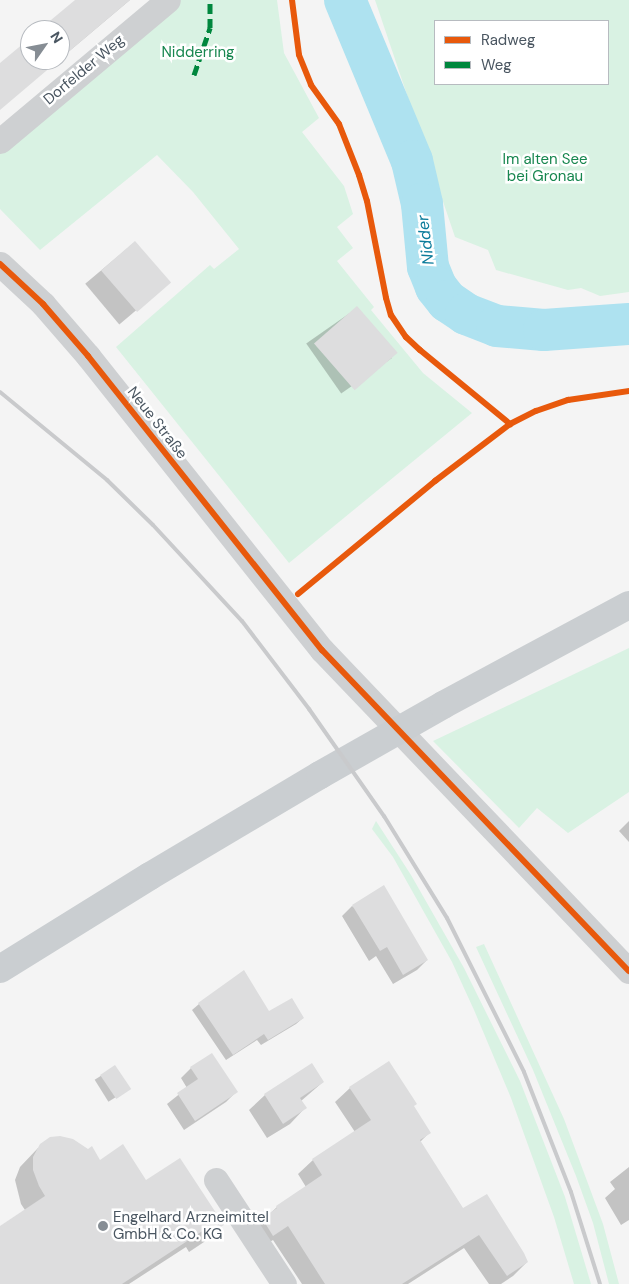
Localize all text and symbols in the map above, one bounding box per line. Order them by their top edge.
north arrow [20,20,70,70]
legend [434,20,609,85]
text: N [46,28,67,47]
text: Radweg [481,30,535,50]
street label: Dorfelder Weg [40,31,128,109]
park label: Nidderring [162,44,234,62]
text: Weg [481,55,512,75]
park label: Im alten See bei Gronau [503,150,587,185]
water label: Nidder [413,214,439,266]
street label: Neue Straße [123,383,191,463]
place label: Engelhard Arzneimittel GmbH & Co. KG [113,1208,269,1243]
marker: Engelhard Arzneimittel GmbH & Co. KG [97,1220,109,1232]

